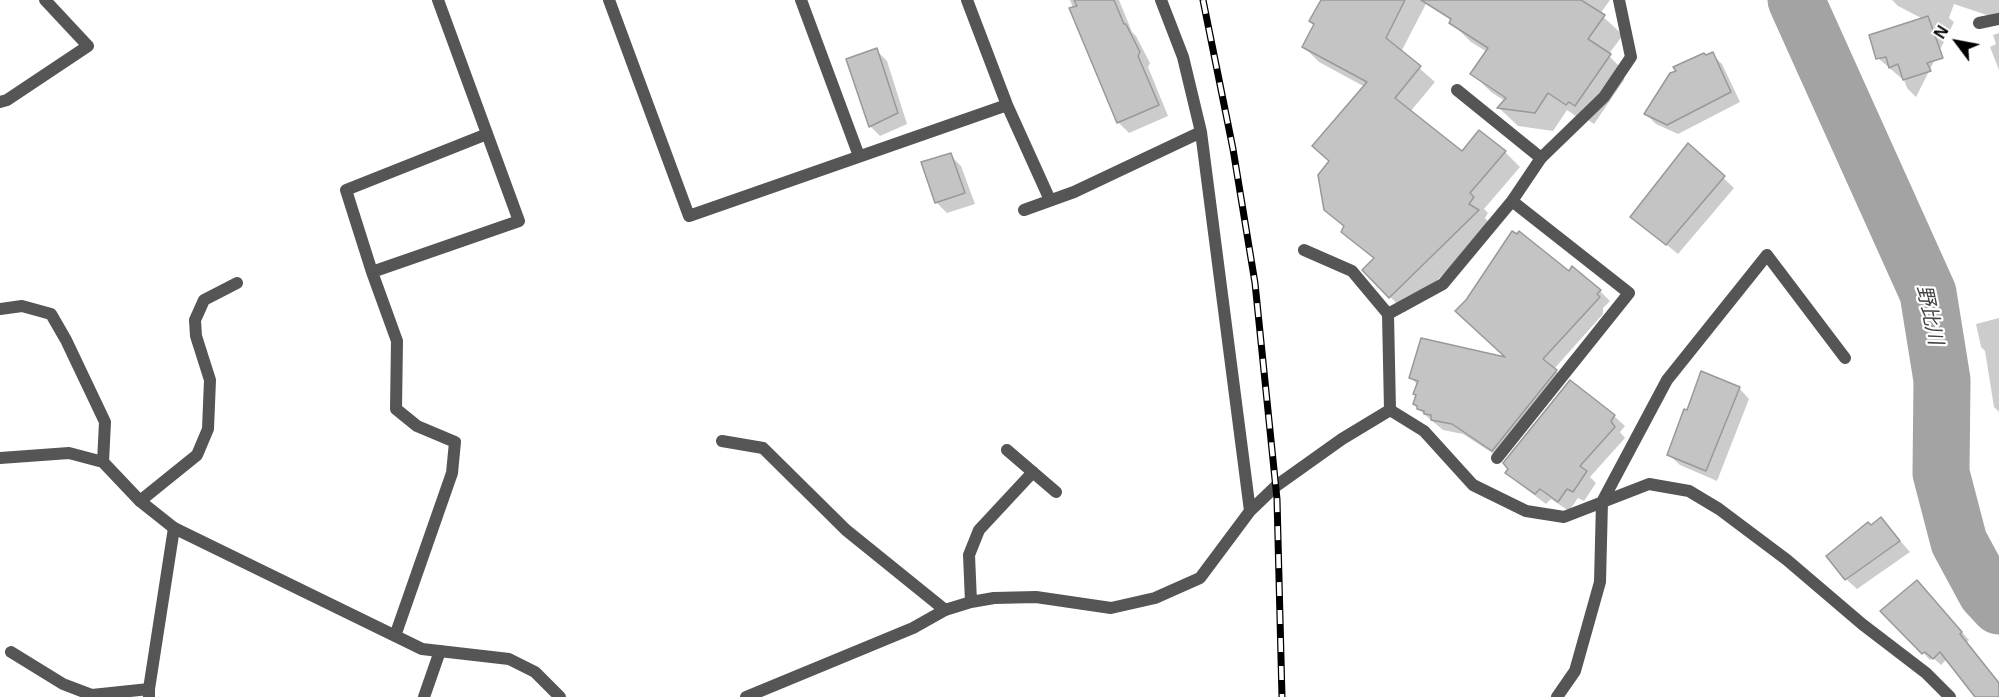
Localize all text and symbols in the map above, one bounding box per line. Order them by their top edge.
north arrow [1927,12,1987,72]
text: N [1931,23,1952,42]
water label: 野比川 [1911,283,1947,347]

